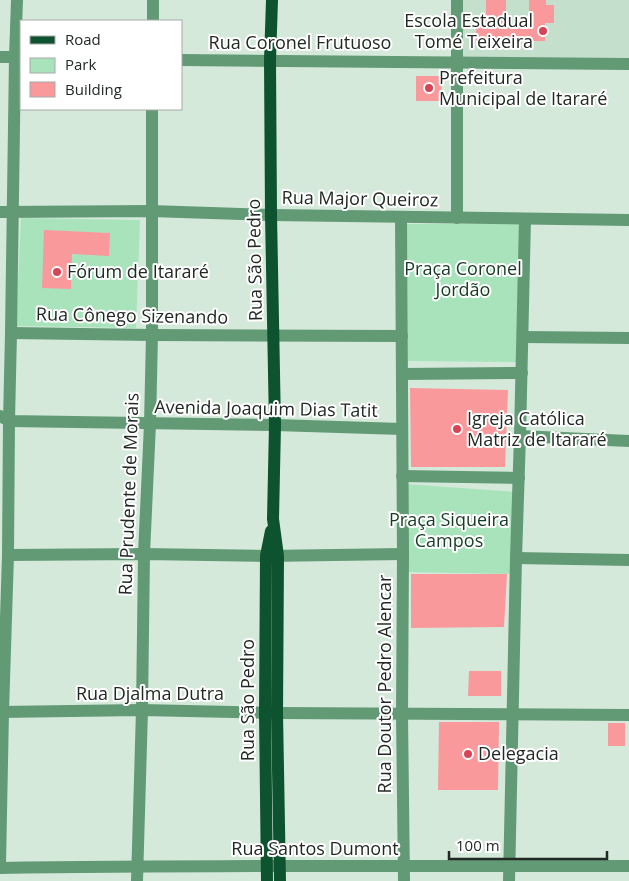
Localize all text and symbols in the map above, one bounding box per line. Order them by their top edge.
place label: Escola Estadual Tomé Teixeira [404,8,533,53]
legend [20,20,182,110]
marker: Escola Estadual Tomé Teixeira [537,25,549,37]
text: Road [65,29,101,49]
street label: Rua Coronel Frutuoso [209,30,391,54]
text: Park [65,54,96,74]
place label: Prefeitura Municipal de Itararé [439,65,607,110]
text: Building [65,79,122,99]
marker: Prefeitura Municipal de Itararé [423,82,435,94]
street label: Rua Major Queiroz [281,185,439,211]
street label: Rua São Pedro [241,199,267,321]
park label: Praça Coronel Jordão [404,256,522,301]
place label: Fórum de Itararé [67,259,209,283]
marker: Fórum de Itararé [51,266,63,278]
street label: Rua Cônego Sizenando [36,301,228,329]
street label: Rua Prudente de Morais [112,392,144,596]
street label: Avenida Joaquim Dias Tatit [154,394,378,422]
place label: Igreja Católica Matriz de Itararé [467,406,607,451]
marker: Igreja Católica Matriz de Itararé [451,423,463,435]
park label: Praça Siqueira Campos [389,507,509,552]
street label: Rua Doutor Pedro Alencar [372,574,396,793]
street label: Rua São Pedro [235,639,259,761]
street label: Rua Djalma Dutra [76,681,224,705]
place label: Delegacia [478,741,559,765]
marker: Delegacia [462,748,474,760]
scale bar [449,828,606,860]
text: 100 m [456,835,500,855]
street label: Rua Santos Dumont [231,836,399,860]

